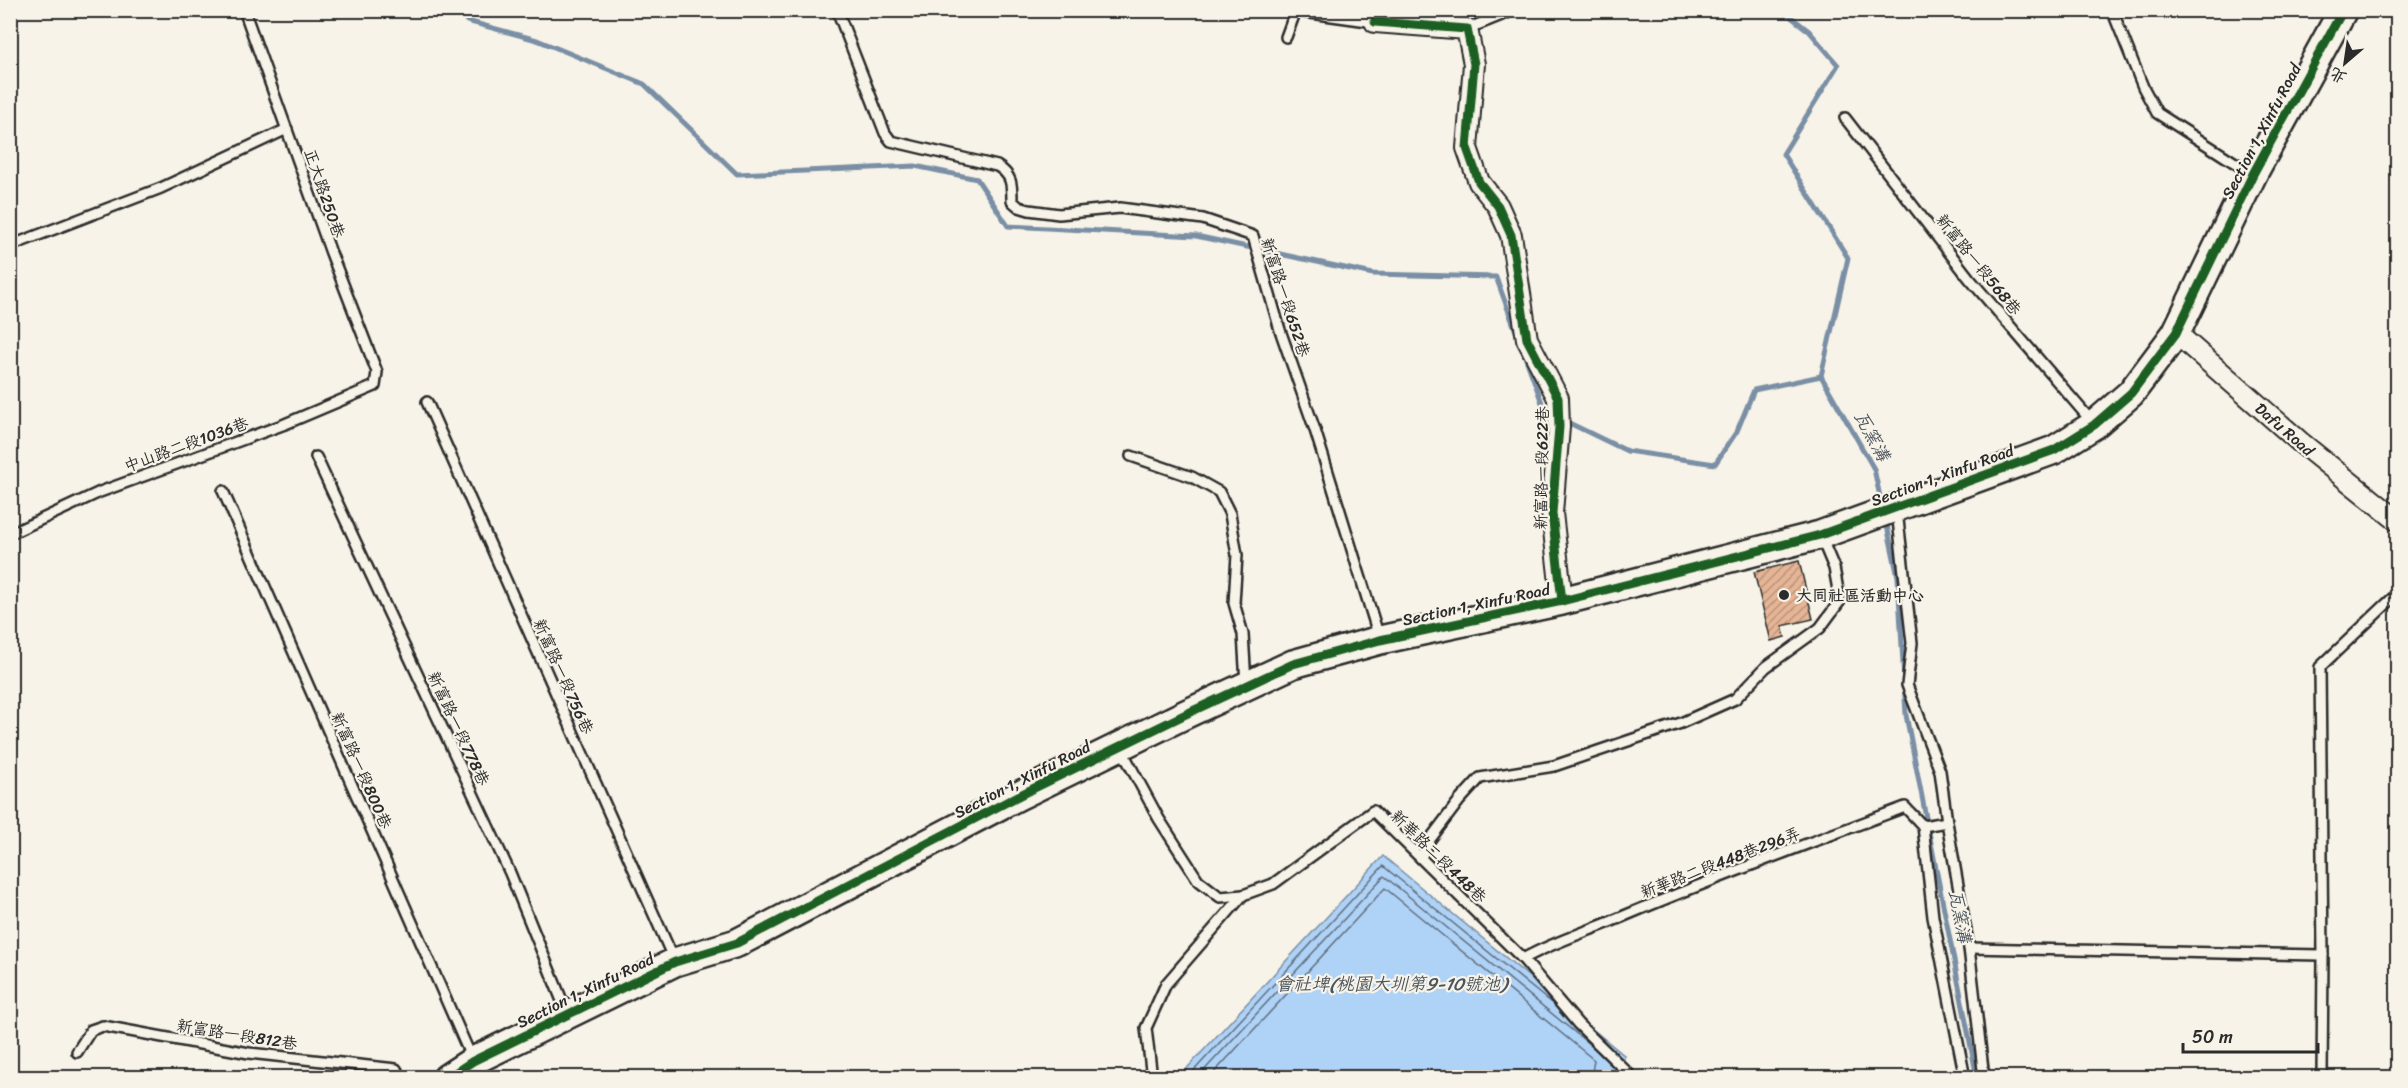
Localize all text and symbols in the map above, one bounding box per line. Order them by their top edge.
north arrow [2315,33,2375,93]
street label: Section 1, Xinfu Road [2213,57,2310,204]
text: 北 [2324,59,2352,92]
street label: 正大路250巷 [296,144,353,242]
street label: 新富路一段568巷 [1928,207,2029,322]
street label: 新富路一段652巷 [1253,234,1318,361]
street label: Dafu Road [2248,395,2322,465]
water label: 瓦窯溝 [1845,405,1900,469]
street label: 新富路一段622巷 [1526,406,1557,530]
street label: 中山路二段1036巷 [120,408,253,480]
street label: Section 1, Xinfu Road [1867,436,2019,515]
street label: Section 1, Xinfu Road [1400,574,1554,634]
place label: 大同社區活動中心 [1796,581,1924,610]
marker: 大同社區活動中心 [1777,588,1791,602]
street label: 新富路一段756巷 [525,614,602,739]
street label: 新富路一段778巷 [419,666,498,790]
street label: 新富路一段800巷 [323,707,400,834]
street label: Section 1, Xinfu Road [949,732,1097,826]
street label: 新華路二段448巷 [1383,802,1494,910]
street label: 新華路二段448巷296弄 [1636,819,1805,906]
water label: 瓦窯溝 [1939,886,1981,948]
street label: Section 1, Xinfu Road [511,944,660,1036]
water label: 會社埤(桃園大圳第9-10號池) [1275,968,1510,1000]
street label: 新富路一段812巷 [175,1011,299,1058]
scale bar [2183,1016,2318,1054]
text: 50 m [2192,1021,2233,1053]

